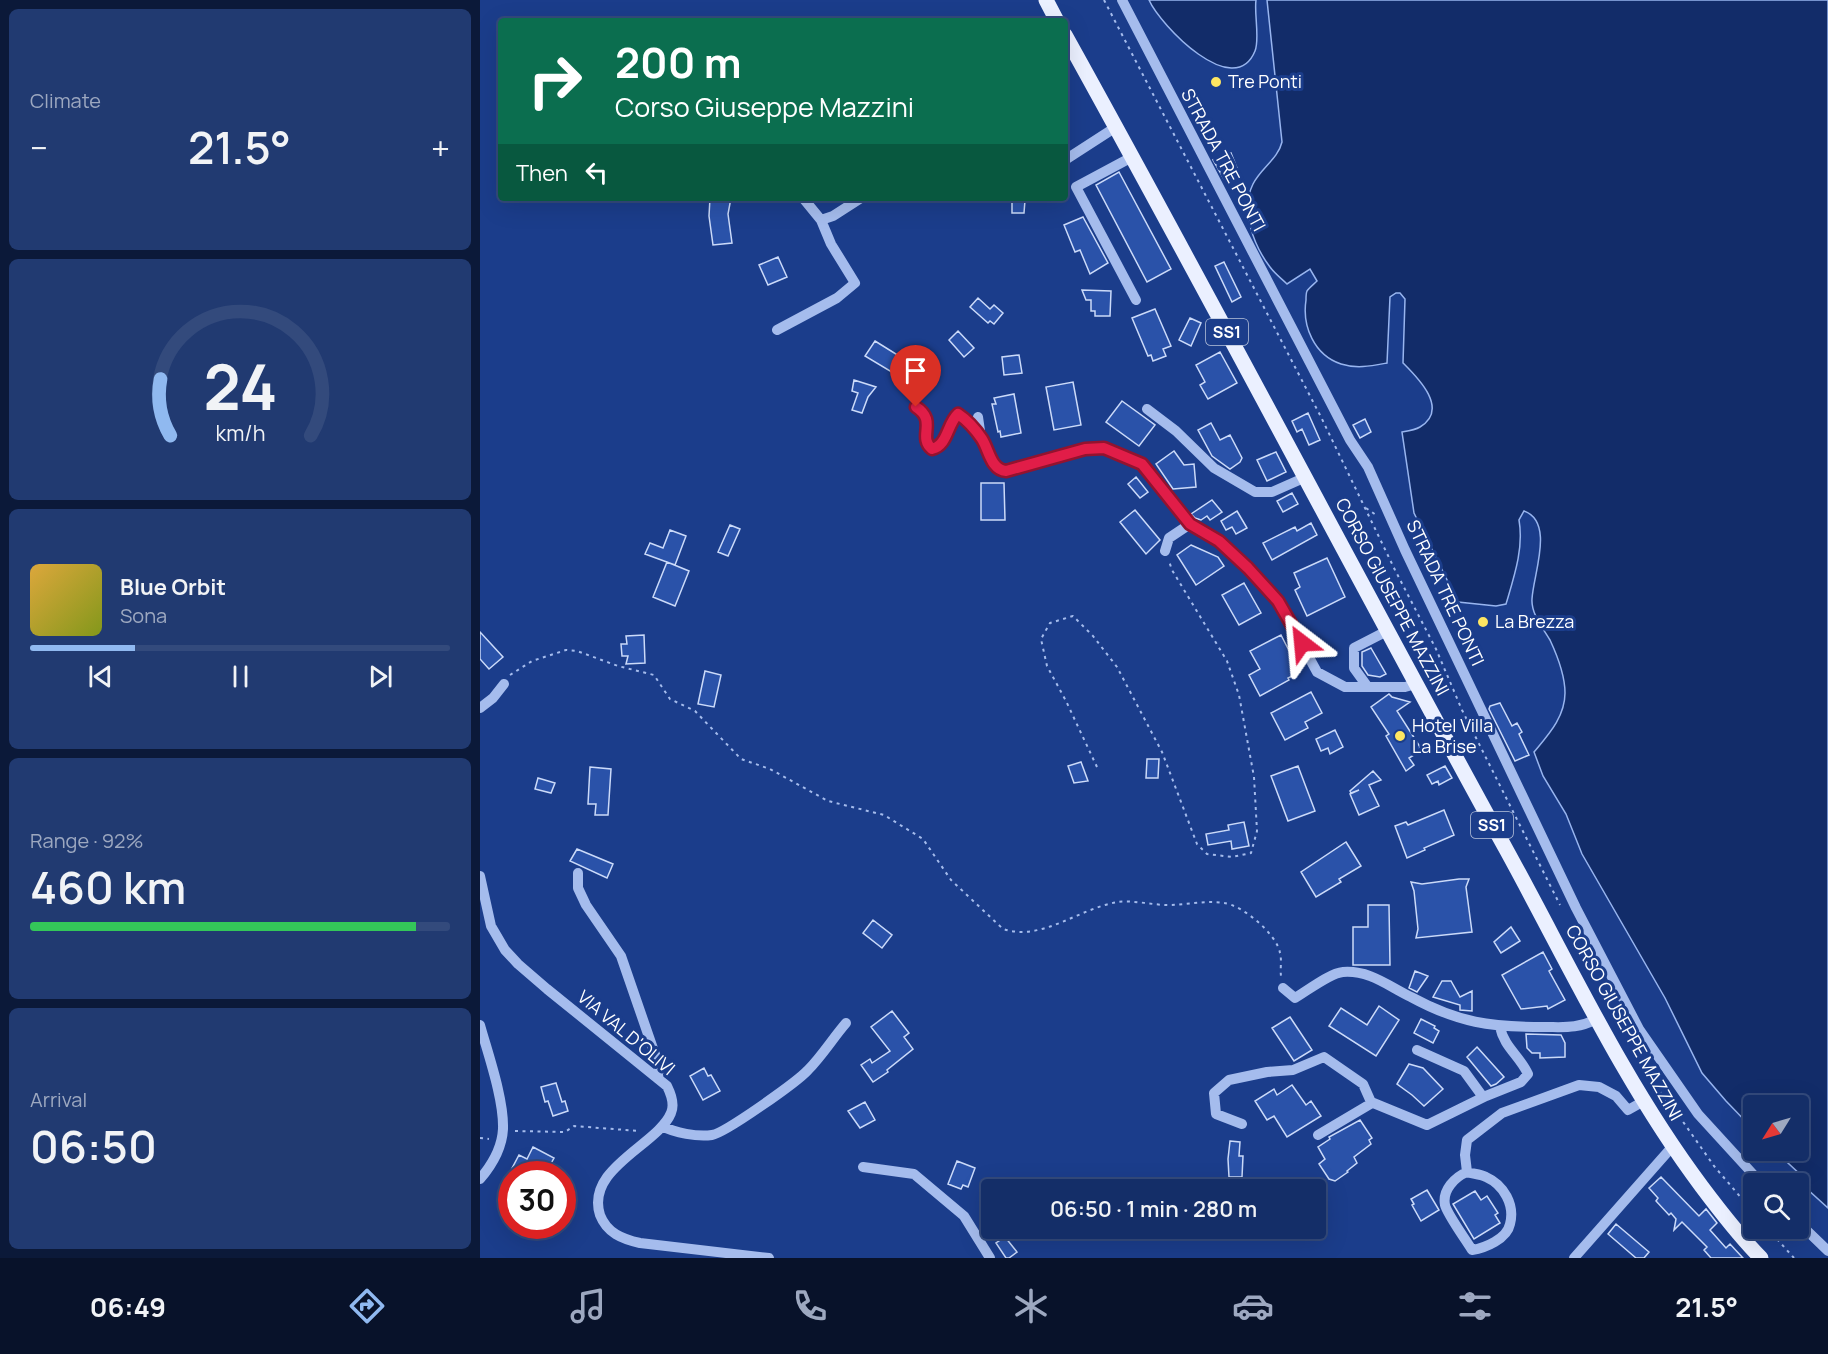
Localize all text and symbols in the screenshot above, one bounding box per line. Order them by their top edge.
text: 200 m [615,33,741,91]
icon: right [516,42,594,120]
place label: Tre Ponti [1228,69,1302,93]
marker: Tre Ponti [1209,75,1223,89]
street label: STRADA TRE PONTI [1176,84,1272,235]
text: Climate [30,87,101,114]
text: Corso Giuseppe Mazzini [615,88,914,125]
text: 21.5° [188,116,291,178]
text: − [30,125,48,170]
text: + [431,125,450,170]
icon: left [580,156,613,189]
text: Then [516,158,568,188]
road number: SS1 [1206,319,1248,345]
text: 24 [203,343,277,429]
pin [890,345,941,407]
icon: arrive [899,354,932,387]
text: km/h [215,419,265,448]
street label: CORSO GIUSEPPE MAZZINI [1331,494,1455,699]
street label: STRADA TRE PONTI [1402,516,1490,669]
text: Blue Orbit [120,572,226,602]
text: Sona [120,602,167,629]
place label: La Brezza [1495,609,1574,633]
position arrow [1270,611,1334,675]
marker: La Brezza [1476,615,1490,629]
icon: previous [84,660,117,693]
icon: pause [224,660,257,693]
icon: next [364,660,397,693]
place label: Hotel Villa La Brise [1412,713,1493,758]
marker: Hotel Villa La Brise [1393,729,1407,743]
road number: SS1 [1471,812,1513,838]
text: Range · 92% [30,827,144,854]
text: 460 km [30,856,186,918]
street label: CORSO GIUSEPPE MAZZINI [1561,920,1689,1125]
street label: VIA VAL D'OLIVI [573,984,680,1080]
text: Arrival [30,1086,87,1113]
north arrow [1743,1095,1809,1161]
map controls [1743,1095,1809,1239]
text: 06:50 [30,1115,157,1177]
speed limit sign: 30 [498,1161,576,1239]
button: search [1743,1173,1809,1239]
text: 06:50 · 1 min · 280 m [1050,1194,1257,1224]
icon: directions [346,1285,388,1327]
icon: music [567,1285,609,1327]
icon: phone [789,1285,831,1327]
icon: climate [1010,1285,1052,1327]
icon: car [1232,1285,1274,1327]
icon: filters [1454,1285,1496,1327]
text: 06:49 [90,1288,166,1325]
text: 21.5° [1675,1288,1738,1325]

